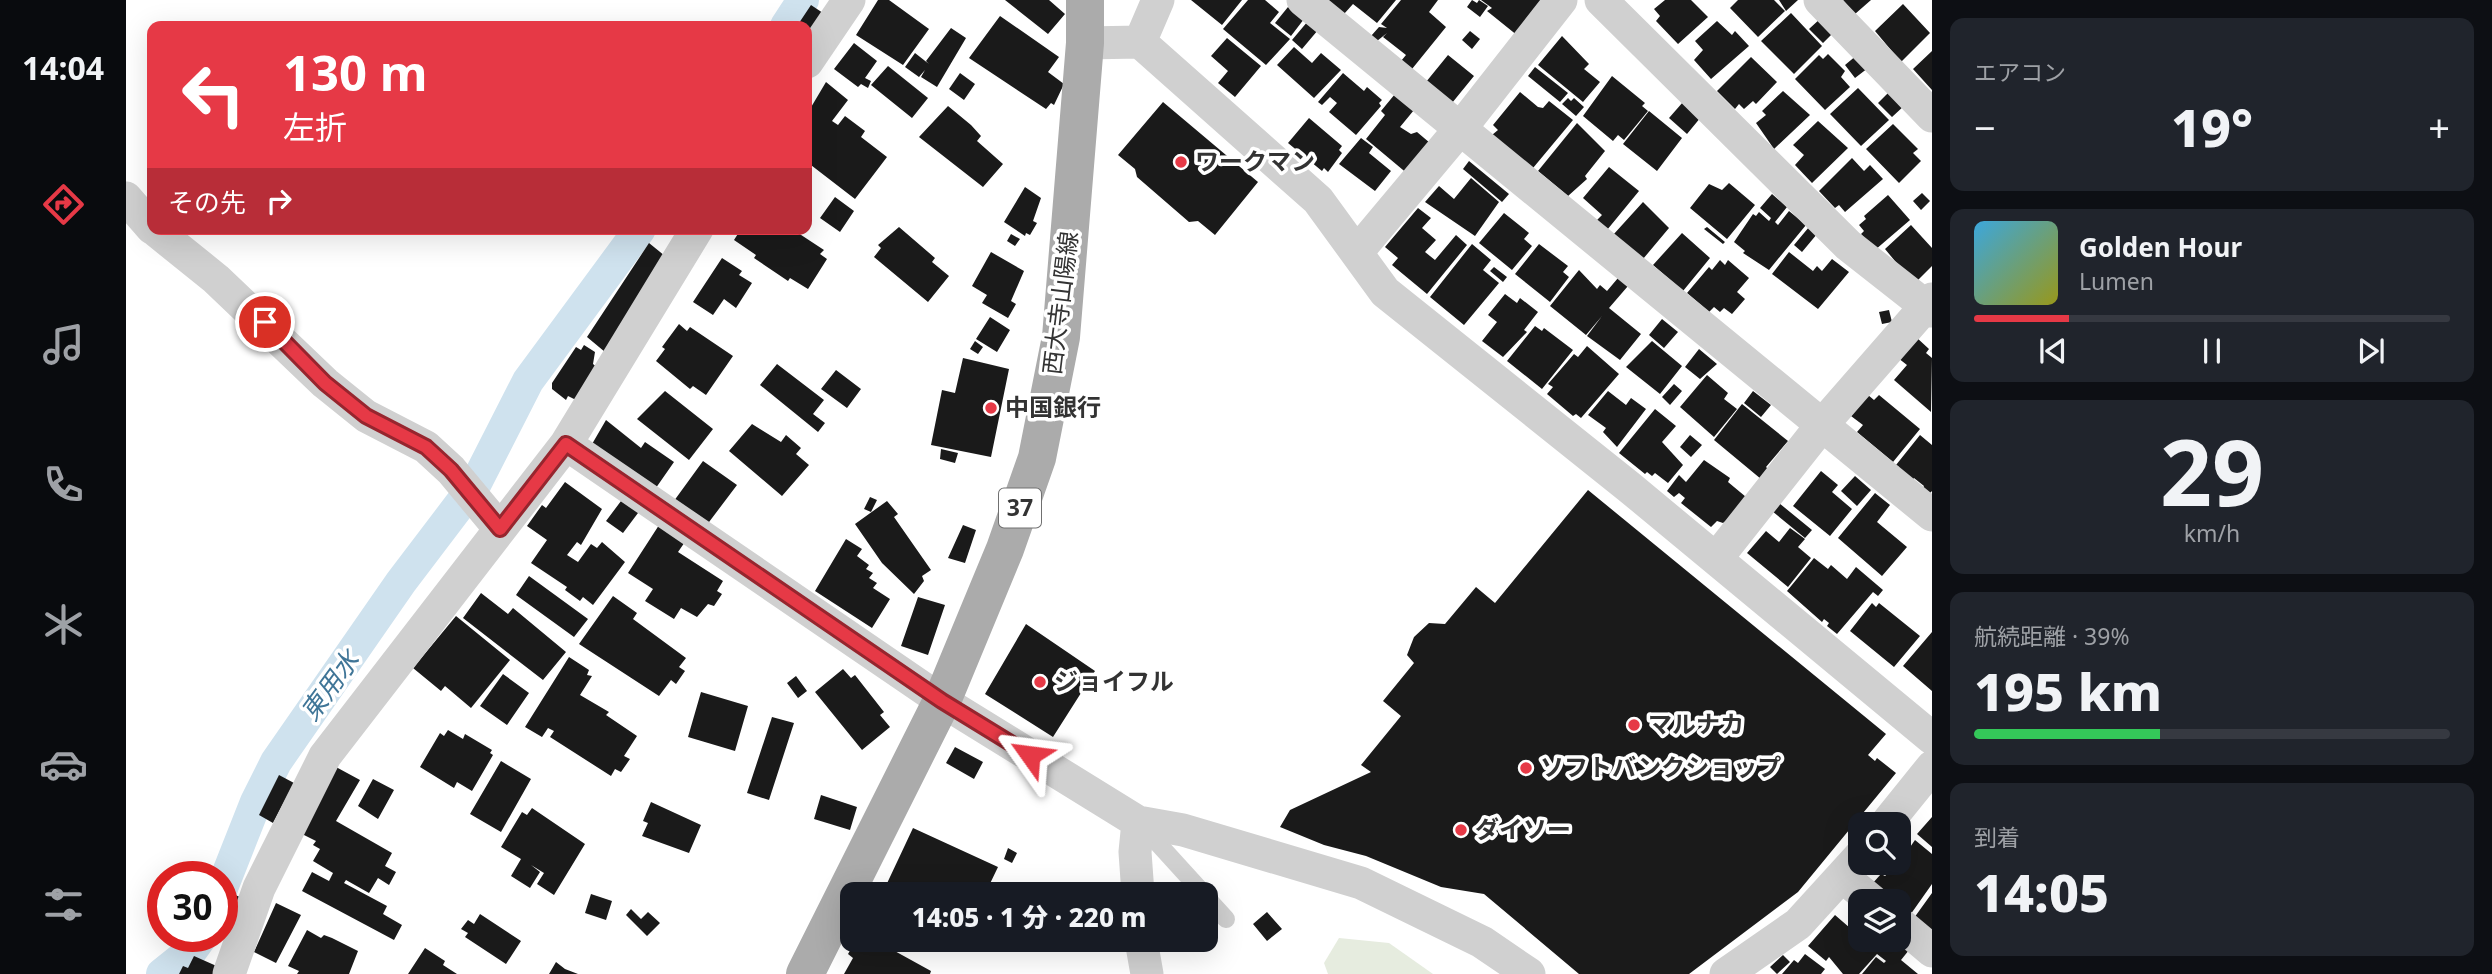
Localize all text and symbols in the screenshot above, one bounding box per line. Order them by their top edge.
text: 130 m [283,39,428,105]
text: 14:04 [22,46,104,89]
icon: left [168,49,259,140]
text: エアコン [1974,56,2066,88]
text: 19° [2171,91,2253,162]
text: − [1974,101,1996,153]
text: + [2428,101,2450,153]
text: 左折 [283,105,347,148]
place label: ワークマン [1195,144,1315,177]
marker: ワークマン [1173,154,1189,170]
icon: directions [39,180,88,229]
icon: right [260,182,298,220]
text: その先 [168,184,246,220]
street label: 西大寺山陽線 [1034,229,1085,376]
text: Golden Hour [2079,229,2242,265]
text: Lumen [2079,265,2154,297]
pin [235,292,295,352]
icon: arrive [246,303,284,341]
icon: music [39,320,88,369]
icon: previous [2034,332,2072,370]
icon: pause [2193,332,2231,370]
icon: next [2352,332,2390,370]
place label: 中国銀行 [1005,390,1101,423]
marker: 中国銀行 [983,400,999,416]
text: 29 [2160,409,2264,533]
icon: phone [39,460,88,509]
road number: 37 [999,488,1041,528]
text: km/h [2184,517,2240,549]
icon: climate [39,600,88,649]
text: 航続距離 · 39% [1974,620,2130,652]
water label: 東用水 [292,641,368,728]
text: 195 km [1974,655,2162,726]
place label: ジョイフル [1054,664,1174,697]
marker: ジョイフル [1032,674,1048,690]
place label: マルナカ [1648,707,1744,740]
marker: マルナカ [1626,717,1642,733]
position arrow [993,718,1067,792]
icon: car [39,740,88,789]
place label: ソフトバンクショップ [1540,750,1781,783]
marker: ソフトバンクショップ [1518,760,1534,776]
place label: ダイソー [1475,812,1571,845]
map controls [1848,812,1911,952]
button: search [1848,812,1911,875]
text: 到着 [1974,821,2020,853]
marker: ダイソー [1453,822,1469,838]
text: 14:05 [1974,856,2109,927]
speed limit sign: 30 [147,861,238,952]
icon: filters [39,880,88,929]
button: layers [1848,889,1911,952]
text: 14:05 · 1 分 · 220 m [912,899,1146,935]

